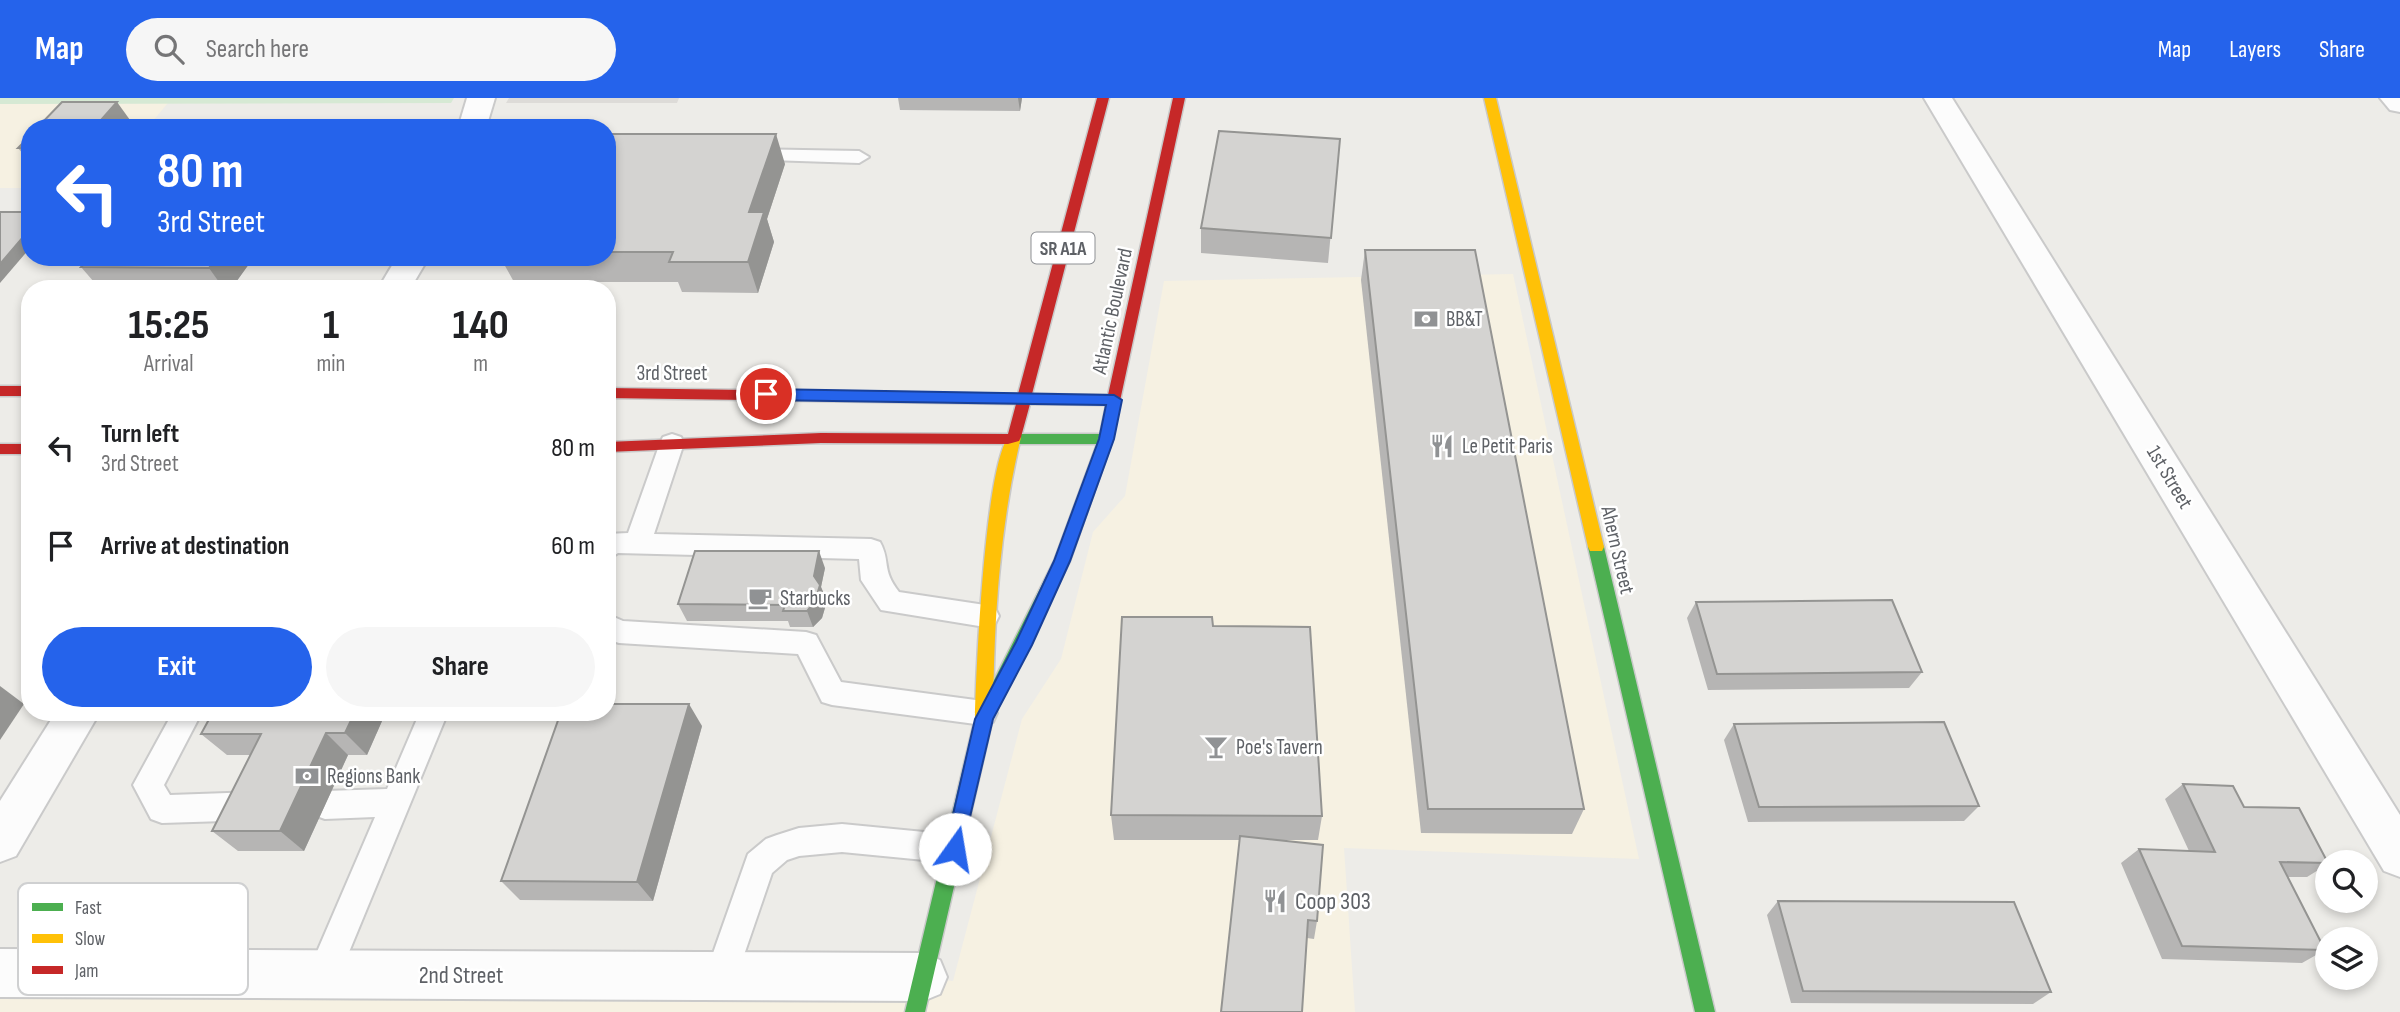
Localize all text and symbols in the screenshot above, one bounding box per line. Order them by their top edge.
search box [126,18,616,81]
text: Map [35,29,84,69]
icon: search [150,30,188,68]
text: Search here [206,34,309,65]
text: Map [2158,35,2191,64]
text: Layers [2229,35,2281,64]
text: Share [2319,35,2365,64]
text: 80 m [157,143,244,202]
icon: left [42,147,133,238]
text: 3rd Street [157,203,265,242]
road number: SR A1A [1032,232,1094,264]
street label: Atlantic Boulevard [1087,246,1138,377]
text: 15:25 [128,300,209,351]
text: 1 [323,300,339,351]
text: 140 [453,300,509,351]
bank icon: BB&T [1412,305,1440,333]
place label: BB&T [1446,307,1483,332]
text: Arrival [144,350,193,378]
text: min [316,350,345,378]
text: m [473,350,488,378]
street label: 3rd Street [637,361,707,386]
pin [736,364,796,424]
icon: arrive [747,375,785,413]
text: Turn left [101,419,179,450]
icon: left [42,429,80,467]
restaurant icon: Le Petit Paris [1428,432,1456,460]
text: 80 m [551,433,595,464]
place label: Le Petit Paris [1462,434,1553,459]
street label: 1st Street [2141,441,2198,513]
text: 3rd Street [101,450,179,478]
street label: Ahern Street [1595,503,1640,596]
icon: arrive [42,527,80,565]
text: Arrive at destination [101,531,289,562]
text: 60 m [551,531,595,562]
cafe icon: Starbucks [746,584,774,612]
place label: Starbucks [780,586,851,611]
button: Exit [42,627,312,707]
button: Share [326,627,595,707]
bar icon: Poe's Tavern [1202,733,1230,761]
place label: Poe's Tavern [1236,735,1323,760]
bank icon: Regions Bank [293,762,321,790]
place label: Regions Bank [327,764,420,789]
position arrow [918,812,992,886]
map controls [2315,850,2378,990]
button: search [2315,850,2378,913]
legend [18,883,248,995]
restaurant icon: Coop 303 [1261,887,1289,915]
place label: Coop 303 [1295,887,1371,916]
text: Fast [75,897,102,920]
button: layers [2315,927,2378,990]
text: Slow [75,928,105,951]
text: Jam [74,960,98,983]
street label: 2nd Street [419,961,503,990]

